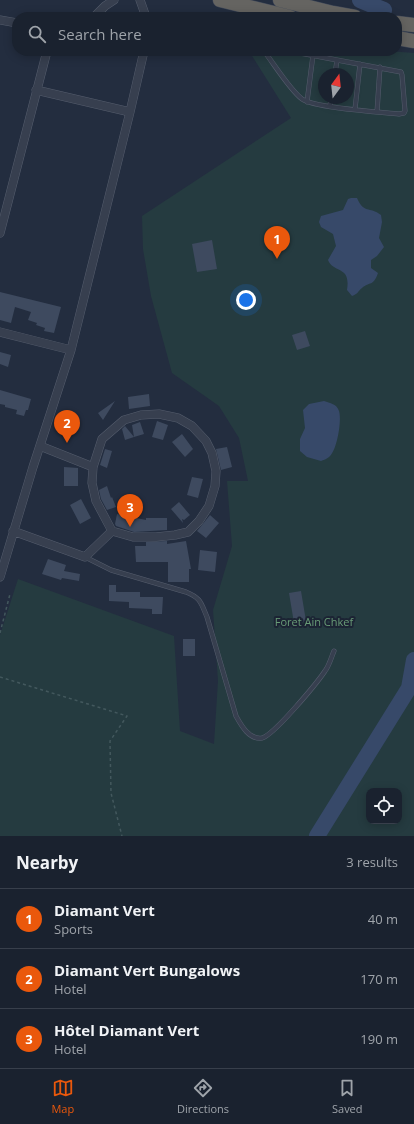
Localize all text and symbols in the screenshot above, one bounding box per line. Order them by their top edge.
search box [12,12,402,56]
icon: search [26,23,48,45]
text: Search here [58,24,142,44]
north arrow [318,68,354,104]
pin: 1 [264,226,290,259]
your location [236,290,256,310]
pin: 2 [54,410,80,443]
pin: 3 [117,494,143,527]
park label: Foret Ain Chkef [275,614,355,629]
map controls [366,788,402,824]
button: locate [366,788,402,824]
text: Nearby [16,851,78,874]
text: 3 results [346,853,398,871]
text: Diamant Vert [54,900,155,920]
text: 1 [25,910,33,928]
text: 40 m [368,910,398,928]
text: Sports [54,920,93,938]
text: Diamant Vert Bungalows [54,960,240,980]
text: 2 [25,970,33,988]
text: 170 m [360,970,398,988]
text: Hotel [54,980,87,998]
text: Hôtel Diamant Vert [54,1020,199,1040]
text: 3 [25,1030,33,1048]
text: 190 m [360,1030,398,1048]
text: Hotel [54,1040,87,1058]
tab: Map [51,1077,74,1116]
tab: Directions [177,1077,229,1116]
tab: Saved [332,1077,363,1116]

